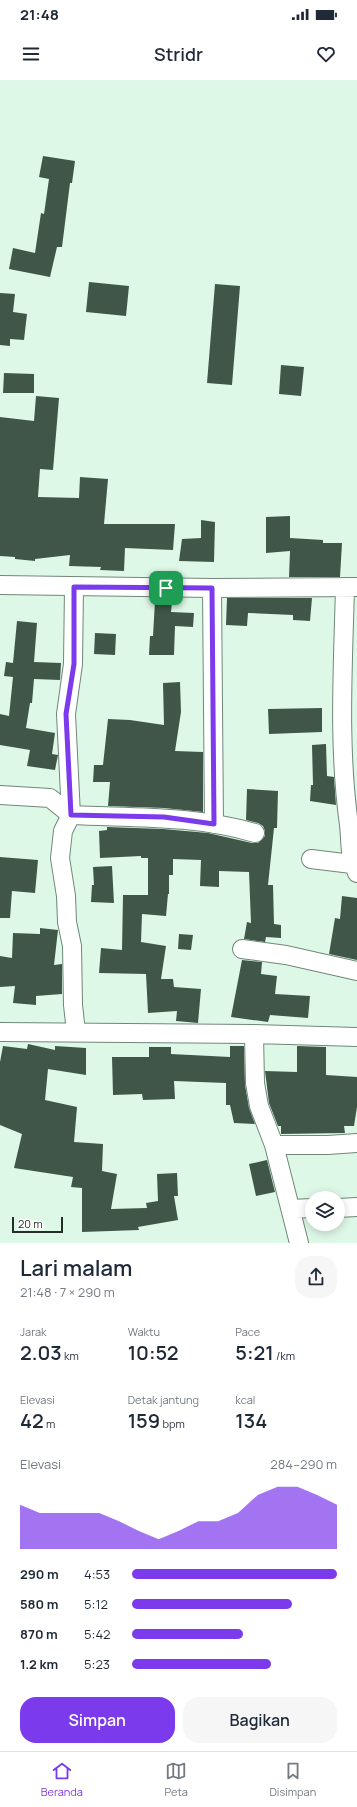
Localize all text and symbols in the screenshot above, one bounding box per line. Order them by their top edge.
text: 21:48 [20,4,59,25]
text: Stridr [154,42,203,66]
icon: menu [20,43,42,65]
icon: heart [315,43,337,65]
pin [149,571,183,605]
icon: arrive [155,577,177,599]
map controls [305,1191,345,1231]
button: layers [305,1191,345,1231]
scale bar [12,1215,63,1234]
text: 20 m [18,1216,43,1231]
text: Lari malam [20,1253,133,1283]
button: share [295,1256,337,1298]
text: 21:48 · 7 × 290 m [20,1283,115,1301]
text: Jarak [20,1324,47,1339]
text: Waktu [128,1324,160,1339]
text: Pace [235,1324,260,1339]
text: 2.03 [20,1339,62,1366]
text: 10:52 [128,1339,178,1366]
text: 5:21 [235,1339,274,1366]
text: km [62,1348,79,1363]
text: /km [274,1348,295,1363]
text: Elevasi [20,1392,55,1407]
text: Detak jantung [128,1392,199,1407]
text: kcal [235,1392,255,1407]
text: 42 [20,1407,44,1434]
text: 159 [128,1407,160,1434]
text: 134 [235,1407,267,1434]
text: m [44,1416,55,1431]
text: bpm [160,1416,185,1431]
text: Elevasi [20,1455,61,1473]
text: 284–290 m [270,1455,337,1473]
text: 290 m [20,1565,59,1583]
text: 4:53 [84,1565,110,1583]
text: 580 m [20,1595,58,1613]
text: 5:12 [84,1595,108,1613]
text: 870 m [20,1625,58,1643]
text: 5:42 [84,1625,110,1643]
text: 1.2 km [20,1655,58,1673]
text: 5:23 [84,1655,110,1673]
button: Simpan [20,1697,175,1743]
button: Bagikan [183,1697,337,1743]
tab: Beranda [41,1760,83,1799]
tab: Peta [164,1760,188,1799]
tab: Disimpan [269,1760,316,1799]

